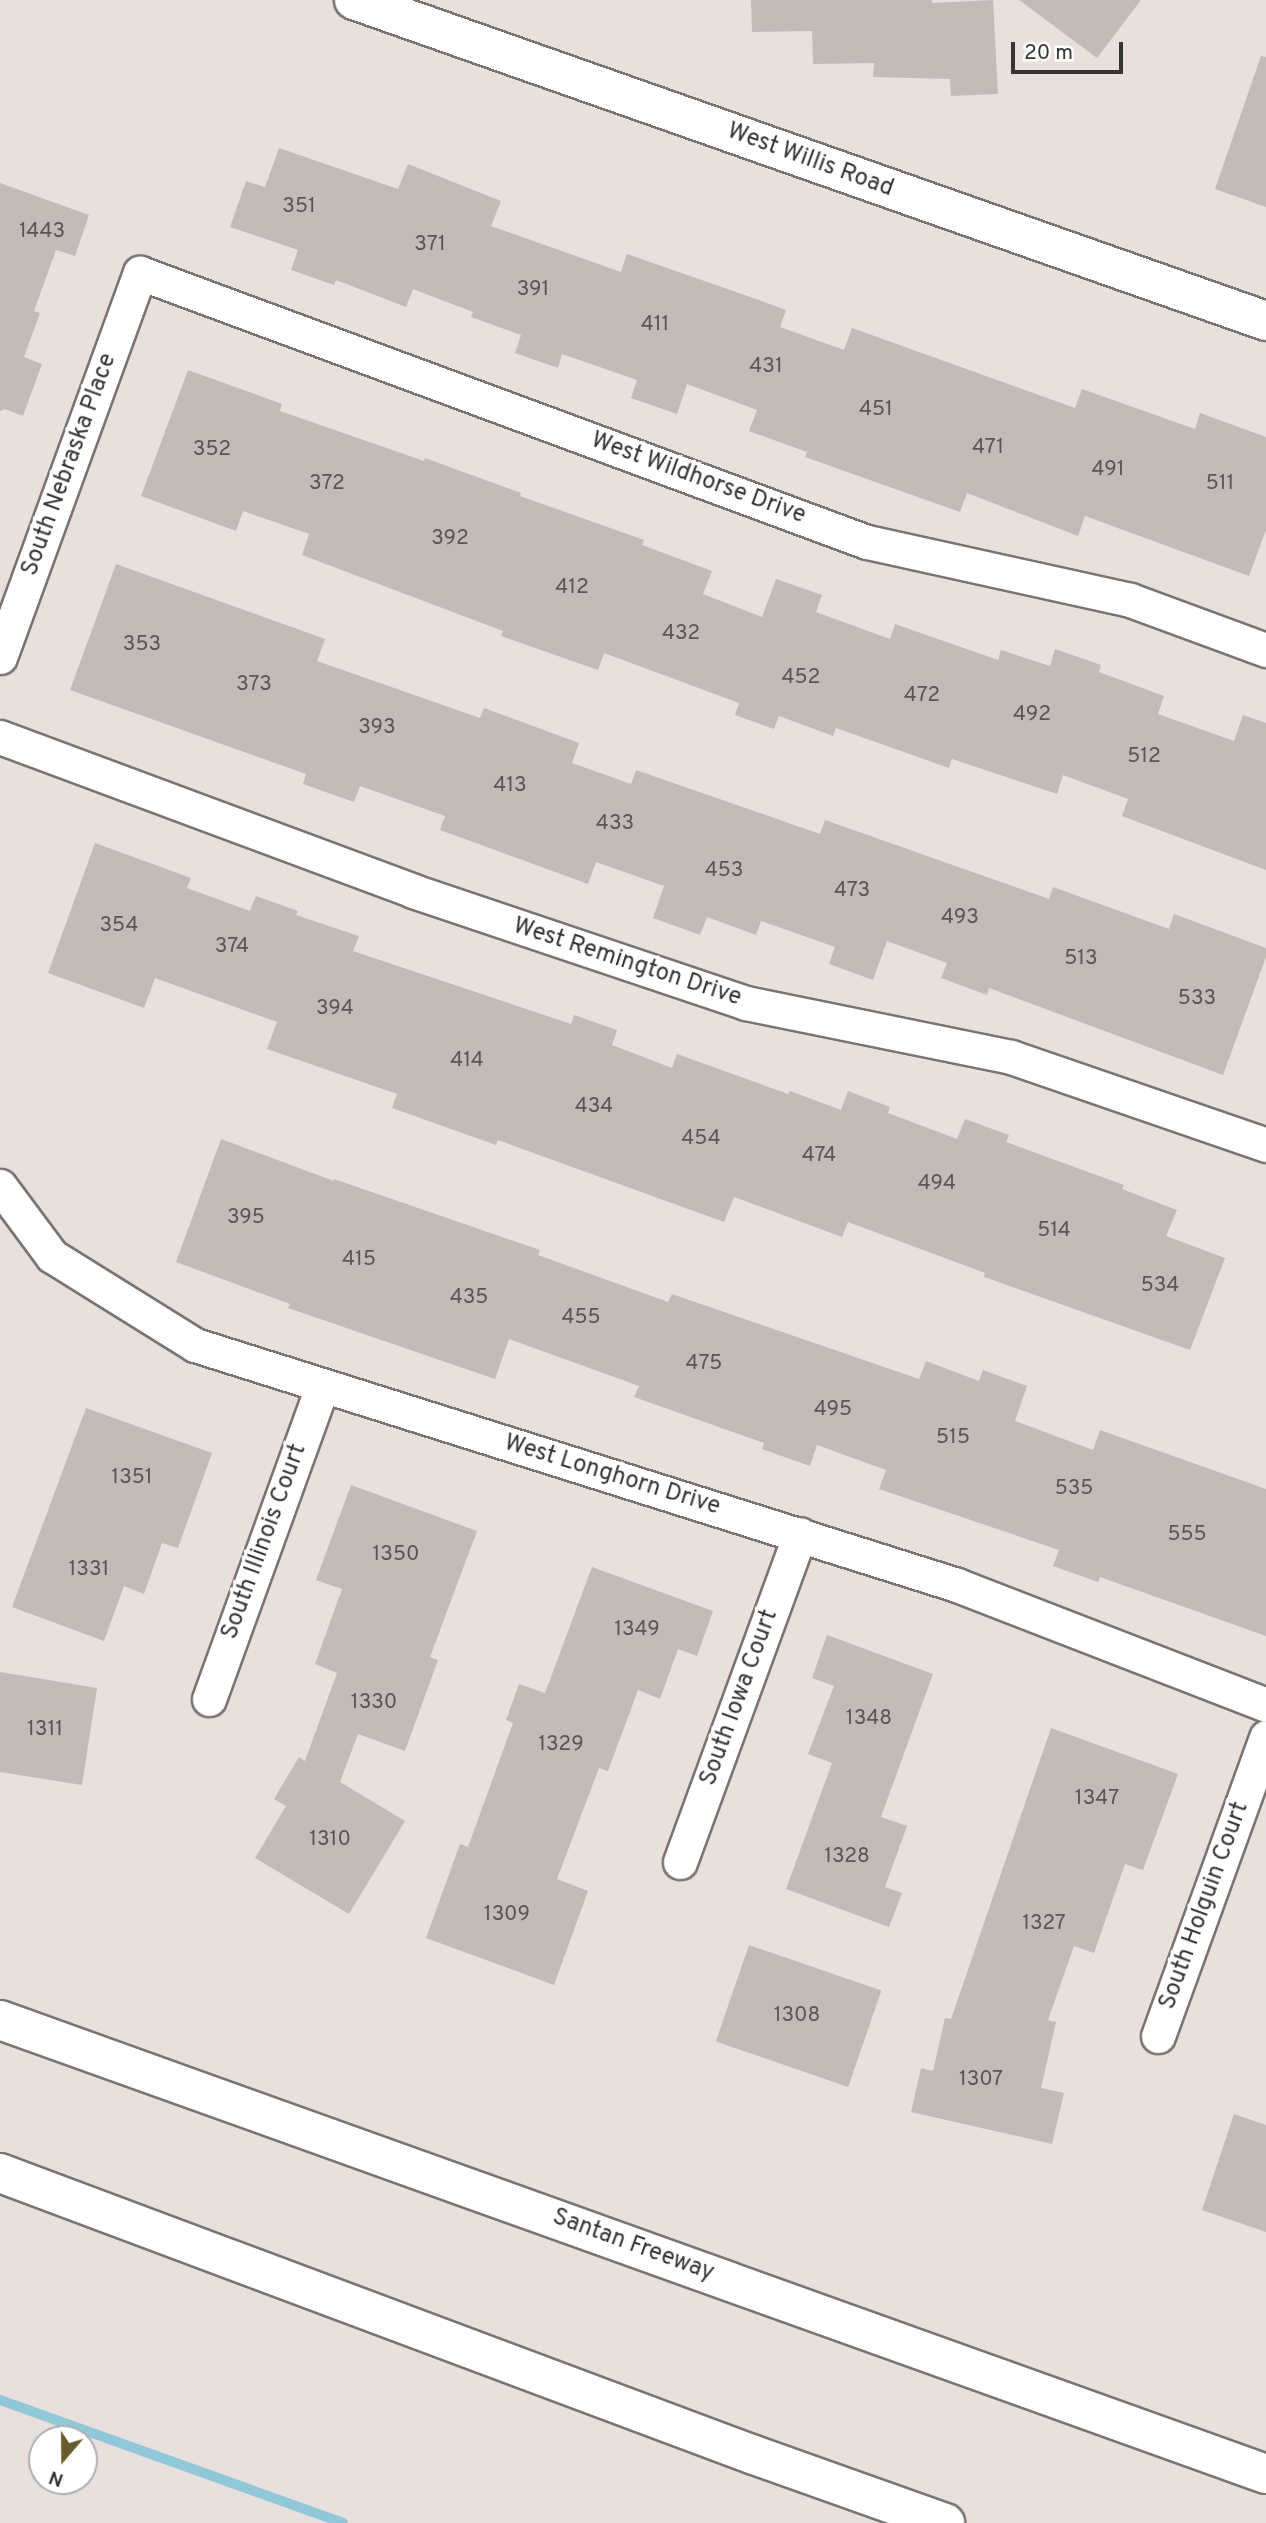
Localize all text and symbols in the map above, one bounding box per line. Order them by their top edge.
scale bar [1014,28,1126,72]
text: 20 m [1024,40,1073,67]
street label: West Willis Road [723,117,897,205]
house number: 351 [282,194,316,220]
house number: 1443 [19,219,65,245]
house number: 371 [414,232,446,258]
house number: 391 [517,277,549,303]
house number: 411 [641,312,669,338]
street label: South Nebraska Place [16,350,124,580]
house number: 431 [749,354,783,380]
house number: 451 [859,397,893,423]
street label: West Wildhorse Drive [587,427,809,531]
house number: 471 [972,435,1004,461]
house number: 352 [193,437,231,463]
house number: 491 [1091,457,1125,483]
house number: 372 [309,471,345,497]
house number: 511 [1206,471,1234,497]
house number: 392 [431,526,469,552]
house number: 412 [555,575,589,601]
house number: 432 [662,621,700,647]
house number: 353 [123,632,161,658]
house number: 452 [782,665,820,691]
house number: 373 [236,672,272,698]
house number: 472 [904,683,940,709]
house number: 492 [1013,702,1051,728]
house number: 393 [358,715,396,741]
house number: 512 [1127,744,1161,770]
house number: 413 [493,773,527,799]
house number: 433 [596,811,634,837]
house number: 453 [705,858,743,884]
house number: 473 [834,878,870,904]
house number: 493 [941,905,979,931]
street label: West Remington Drive [509,912,745,1014]
house number: 354 [99,913,139,939]
house number: 374 [215,934,249,960]
house number: 513 [1064,946,1098,972]
house number: 533 [1178,986,1216,1012]
house number: 394 [316,996,354,1022]
house number: 414 [450,1048,484,1074]
house number: 434 [575,1094,613,1120]
house number: 454 [681,1126,721,1152]
house number: 474 [802,1143,836,1169]
house number: 494 [918,1171,956,1197]
house number: 395 [227,1205,265,1231]
house number: 514 [1037,1218,1071,1244]
house number: 415 [342,1247,376,1273]
house number: 534 [1141,1273,1179,1299]
house number: 435 [450,1285,488,1311]
house number: 455 [561,1305,601,1331]
house number: 475 [686,1351,722,1377]
house number: 495 [814,1397,852,1423]
house number: 515 [936,1425,970,1451]
street label: West Longhorn Drive [500,1429,724,1523]
street label: South Illinois Court [216,1440,314,1644]
house number: 1351 [111,1465,153,1491]
house number: 535 [1055,1476,1093,1502]
house number: 555 [1167,1522,1207,1548]
house number: 1350 [373,1542,419,1568]
house number: 1331 [69,1557,109,1583]
street label: South Iowa Court [695,1606,785,1790]
house number: 1349 [614,1617,660,1643]
house number: 1330 [351,1690,397,1716]
house number: 1348 [846,1706,892,1732]
house number: 1311 [27,1717,63,1743]
house number: 1329 [538,1732,584,1758]
house number: 1347 [1075,1786,1119,1812]
street label: South Holguin Court [1154,1798,1256,2014]
house number: 1310 [309,1827,351,1853]
house number: 1328 [824,1844,870,1870]
house number: 1309 [484,1902,530,1928]
house number: 1327 [1022,1911,1066,1937]
house number: 1308 [774,2003,820,2029]
house number: 1307 [959,2067,1003,2093]
street label: Santan Freeway [548,2203,718,2289]
north arrow [28,2425,98,2495]
text: N [46,2464,67,2491]

